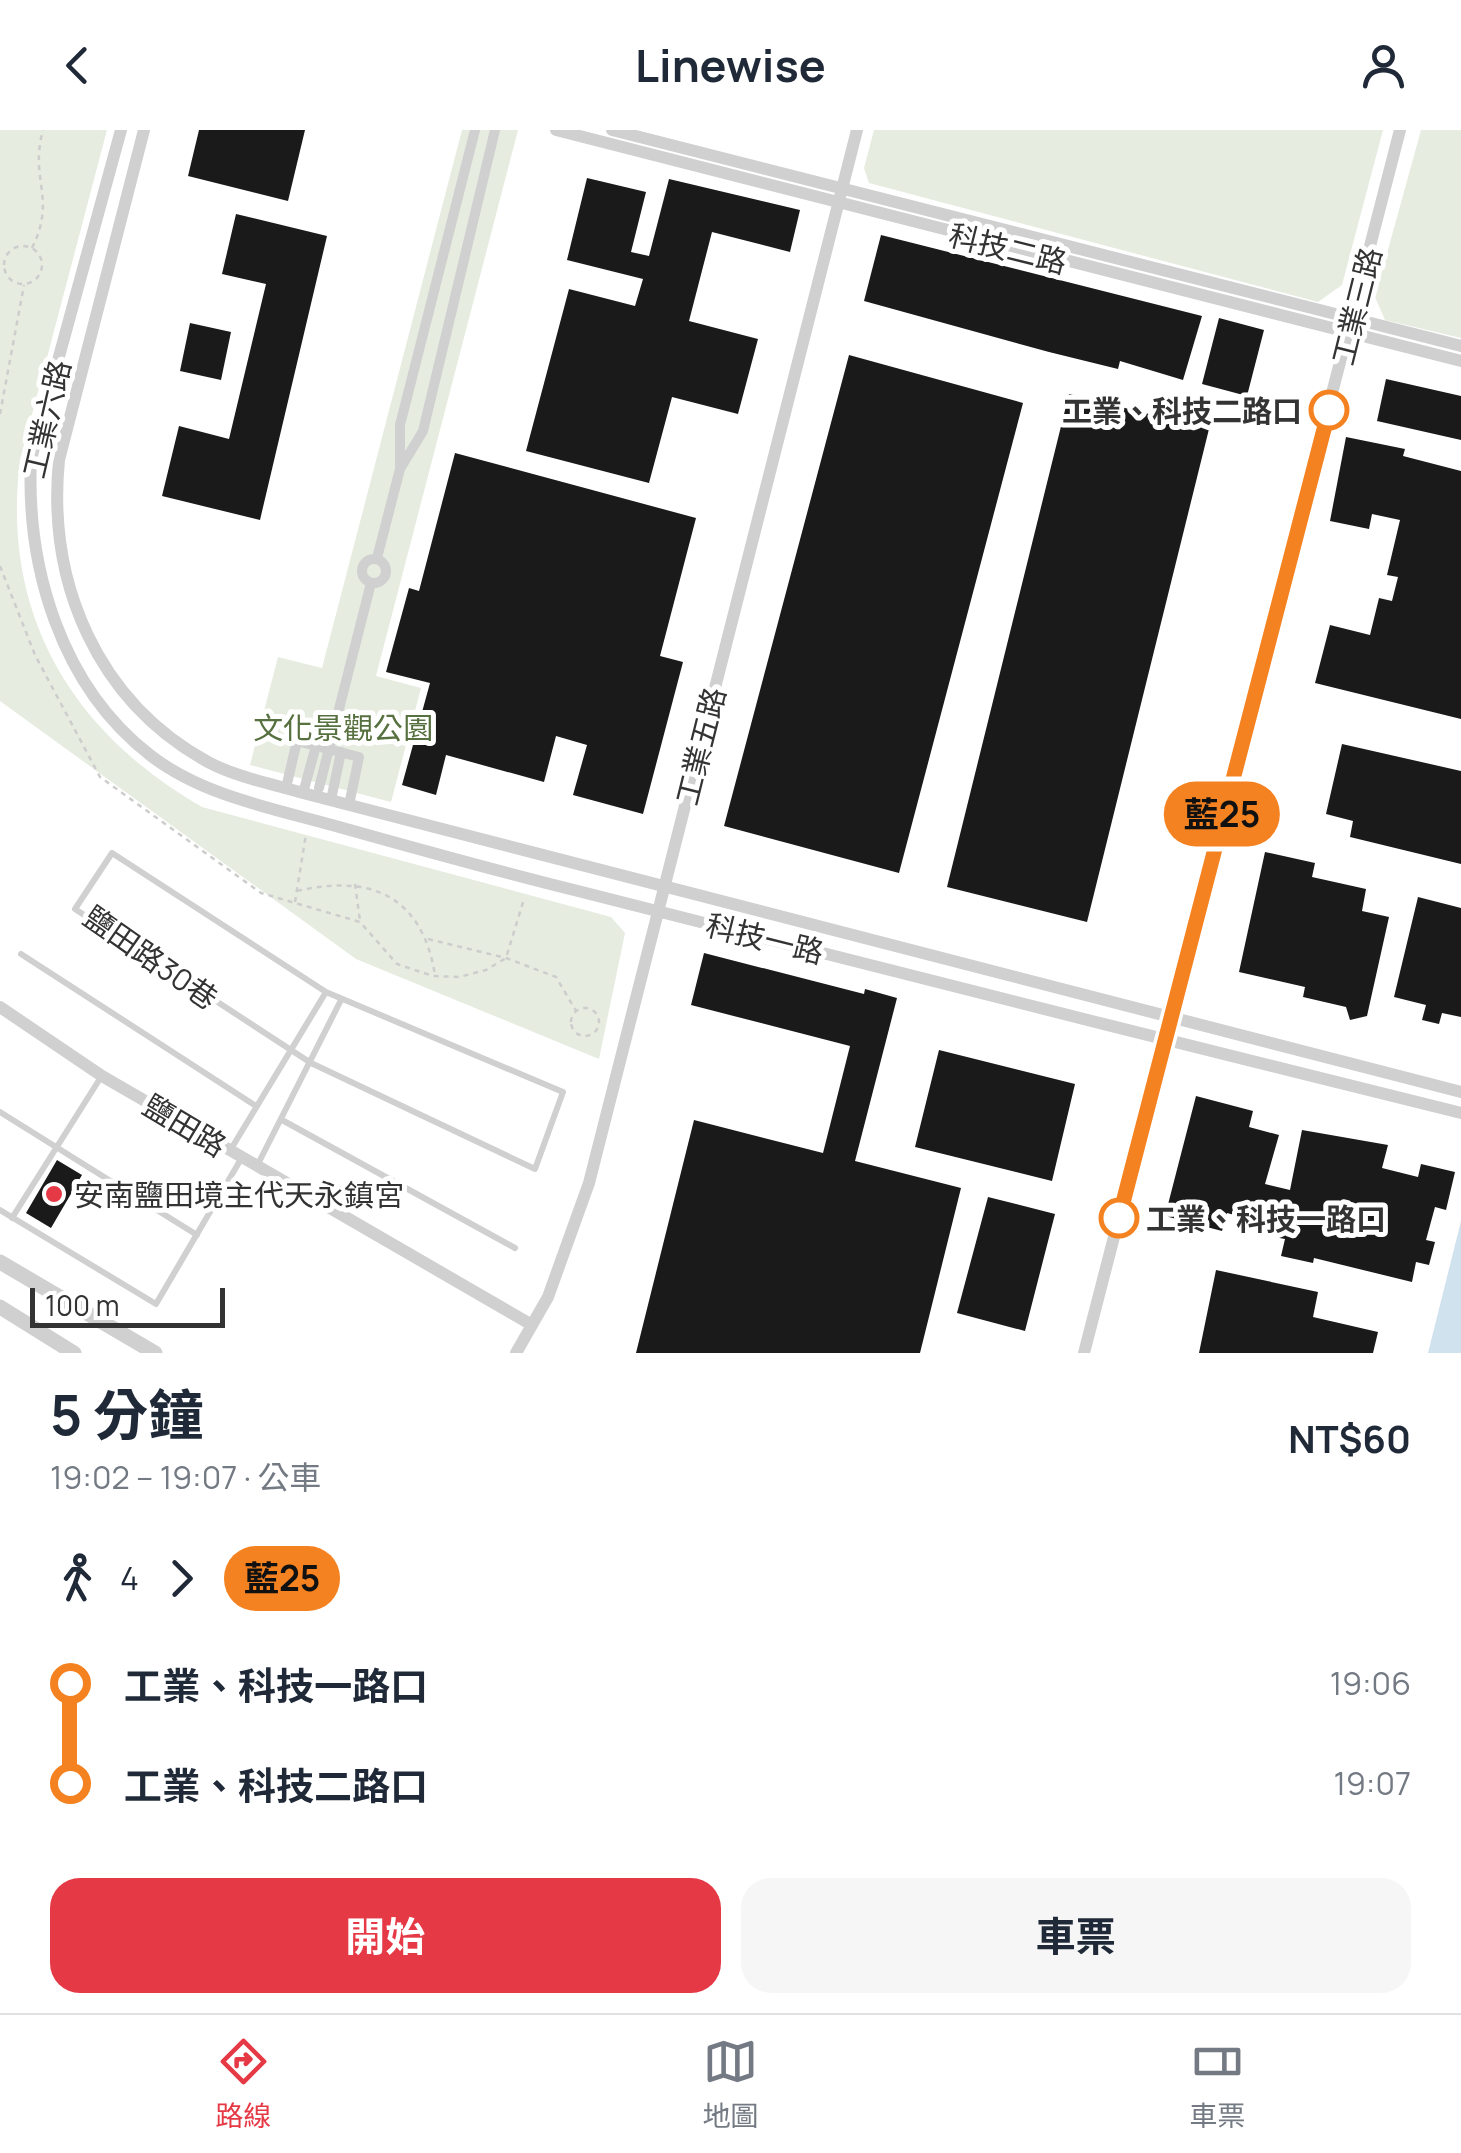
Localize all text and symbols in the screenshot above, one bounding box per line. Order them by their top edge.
text: Linewise [635,34,826,96]
icon: back [50,38,105,93]
icon: person [1356,38,1411,93]
street label: 科技二路 [945,214,1071,282]
street label: 工業三路 [1322,243,1390,369]
street label: 工業六路 [13,356,79,482]
place label: 工業、科技二路口 [1062,390,1302,431]
marker: 工業、科技二路口 [1310,391,1348,429]
street label: 工業五路 [666,683,734,809]
park label: 文化景觀公園 [253,707,433,748]
line badge: 藍25 [1164,782,1280,846]
text: 藍25 [1184,790,1260,838]
street label: 鹽田路30巷 [76,896,226,1018]
street label: 科技一路 [702,904,828,972]
street label: 鹽田路 [136,1084,234,1166]
place label: 安南鹽田境主代天永鎮宮 [74,1174,404,1215]
marker: 安南鹽田境主代天永鎮宮 [43,1183,65,1205]
place label: 工業、科技一路口 [1146,1198,1386,1239]
marker: 工業、科技一路口 [1100,1199,1138,1237]
scale bar [30,1283,225,1328]
text: 100 m [45,1286,119,1324]
text: 5 分鐘 [50,1376,203,1452]
text: NT$60 [1288,1412,1411,1464]
text: 19:02 – 19:07 · 公車 [50,1455,321,1499]
icon: walk [50,1551,105,1606]
icon: forward [154,1551,209,1606]
text: 藍25 [244,1554,320,1602]
text: 4 [120,1556,139,1600]
text: 工業、科技一路口 [124,1659,428,1711]
text: 19:06 [1330,1661,1411,1705]
text: 工業、科技二路口 [124,1759,428,1811]
text: 19:07 [1334,1761,1411,1805]
button: 開始 [50,1878,721,1993]
button: 車票 [741,1878,1411,1993]
tab: 路線 [215,2034,272,2134]
tab: 地圖 [702,2034,759,2134]
tab: 車票 [1189,2034,1246,2134]

